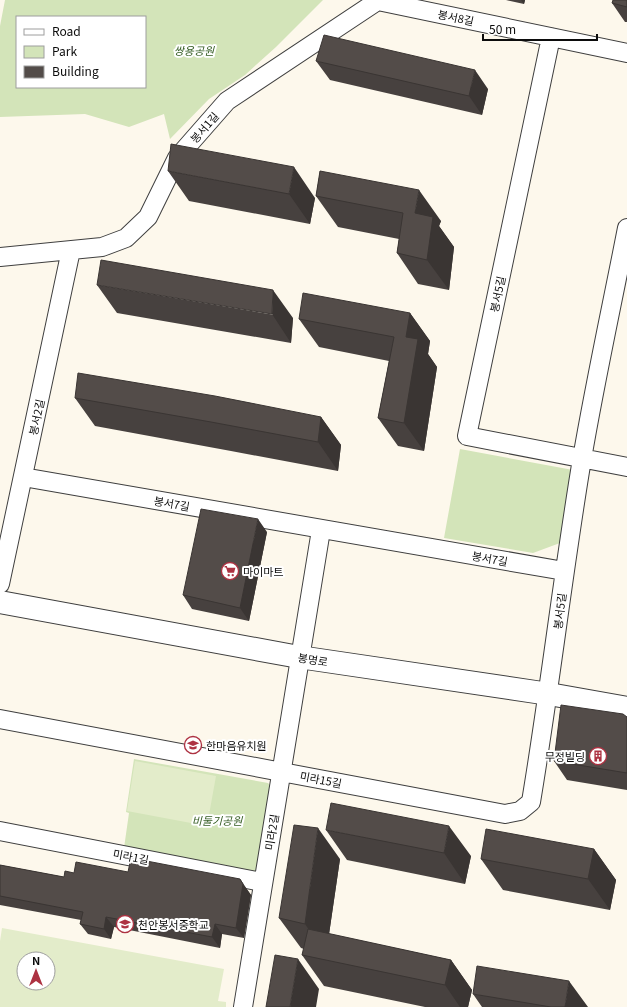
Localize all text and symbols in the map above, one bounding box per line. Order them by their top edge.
street label: 봉서8길 [437,5,475,29]
legend [16,16,146,88]
scale bar [483,16,597,42]
text: 50 m [489,20,516,37]
text: Road [52,22,81,39]
text: Park [52,42,77,59]
park label: 쌍용공원 [174,42,215,58]
text: Building [52,62,99,79]
street label: 봉서1길 [186,108,222,146]
street label: 봉서5길 [485,275,509,313]
street label: 봉서2길 [24,398,48,436]
street label: 봉서7길 [153,492,191,514]
street label: 봉서7길 [471,547,509,569]
supermarket icon: 마이마트 [220,561,240,581]
place label: 마이마트 [243,563,283,579]
street label: 봉서5길 [549,592,569,630]
street label: 봉명로 [297,649,329,669]
school or university icon: 한마음유치원 [183,735,203,755]
place label: 한마음유치원 [206,737,267,753]
building icon: 무정빌딩 [588,746,608,766]
place label: 무정빌딩 [545,748,585,764]
street label: 미라15길 [299,767,343,791]
park label: 비둘기공원 [192,812,243,828]
street label: 미라2길 [260,813,282,851]
street label: 미라1길 [112,845,150,867]
school or university icon: 천안봉서중학교 [115,914,135,934]
place label: 천안봉서중학교 [138,916,209,932]
north arrow [16,951,56,991]
text: N [32,952,40,968]

